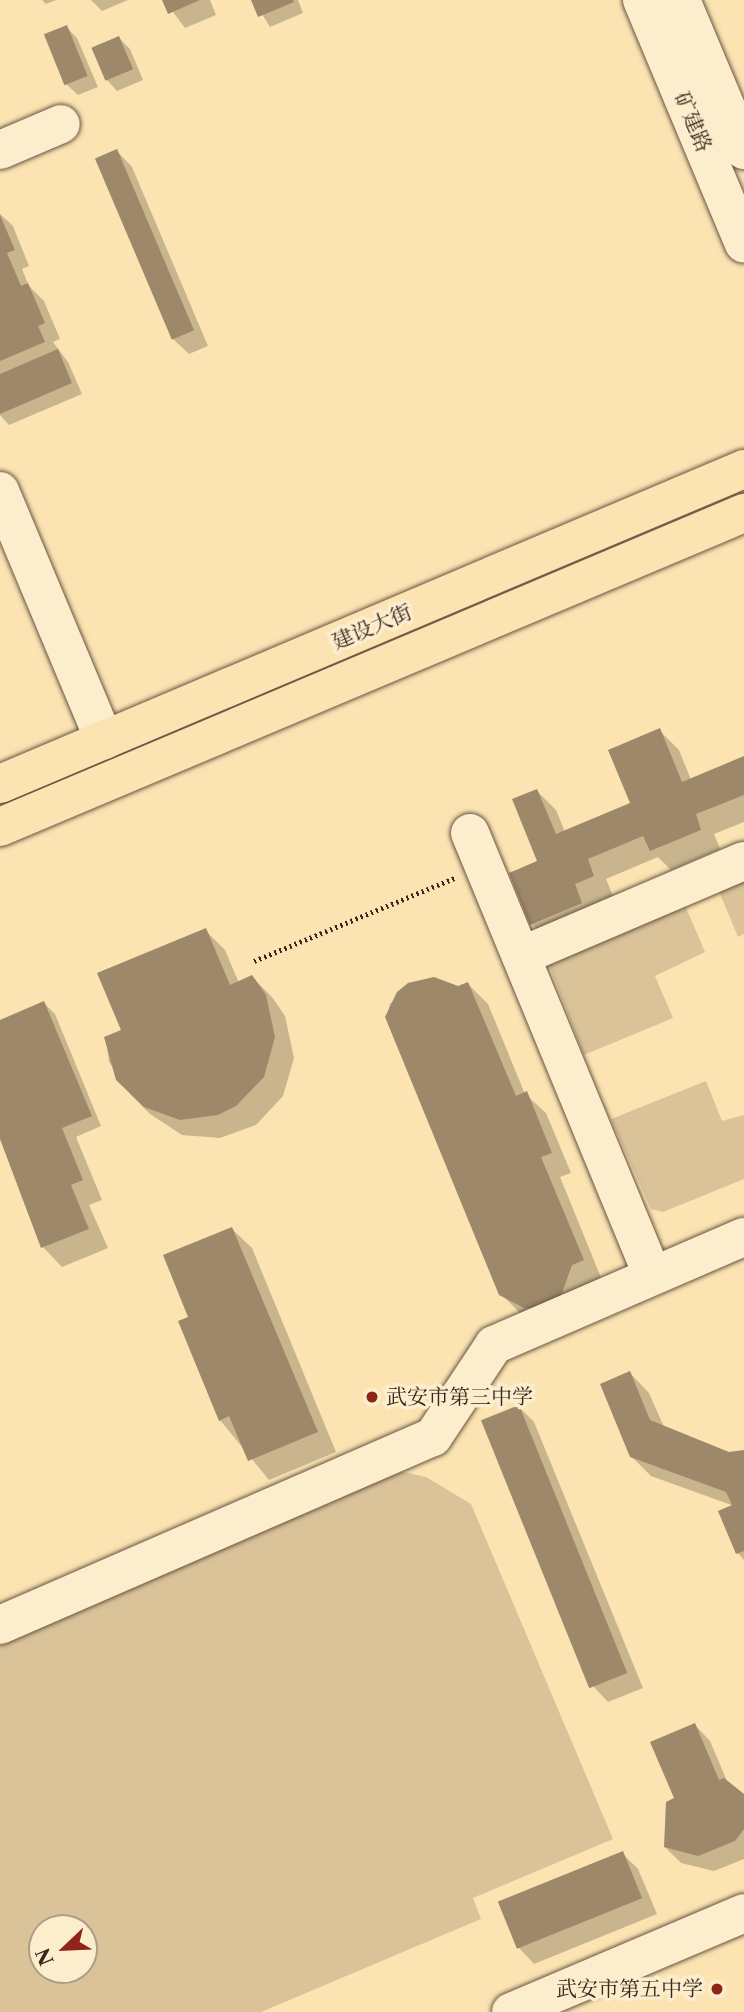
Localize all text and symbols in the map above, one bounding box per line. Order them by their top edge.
street label: 矿建路 [669,88,717,156]
street label: 建设大街 [328,599,416,655]
place label: 武安市第三中学 [386,1384,533,1410]
marker: 武安市第三中学 [364,1389,380,1405]
north arrow [28,1914,98,1984]
text: N [31,1945,59,1969]
place label: 武安市第五中学 [556,1976,703,2002]
marker: 武安市第五中学 [709,1981,725,1997]

